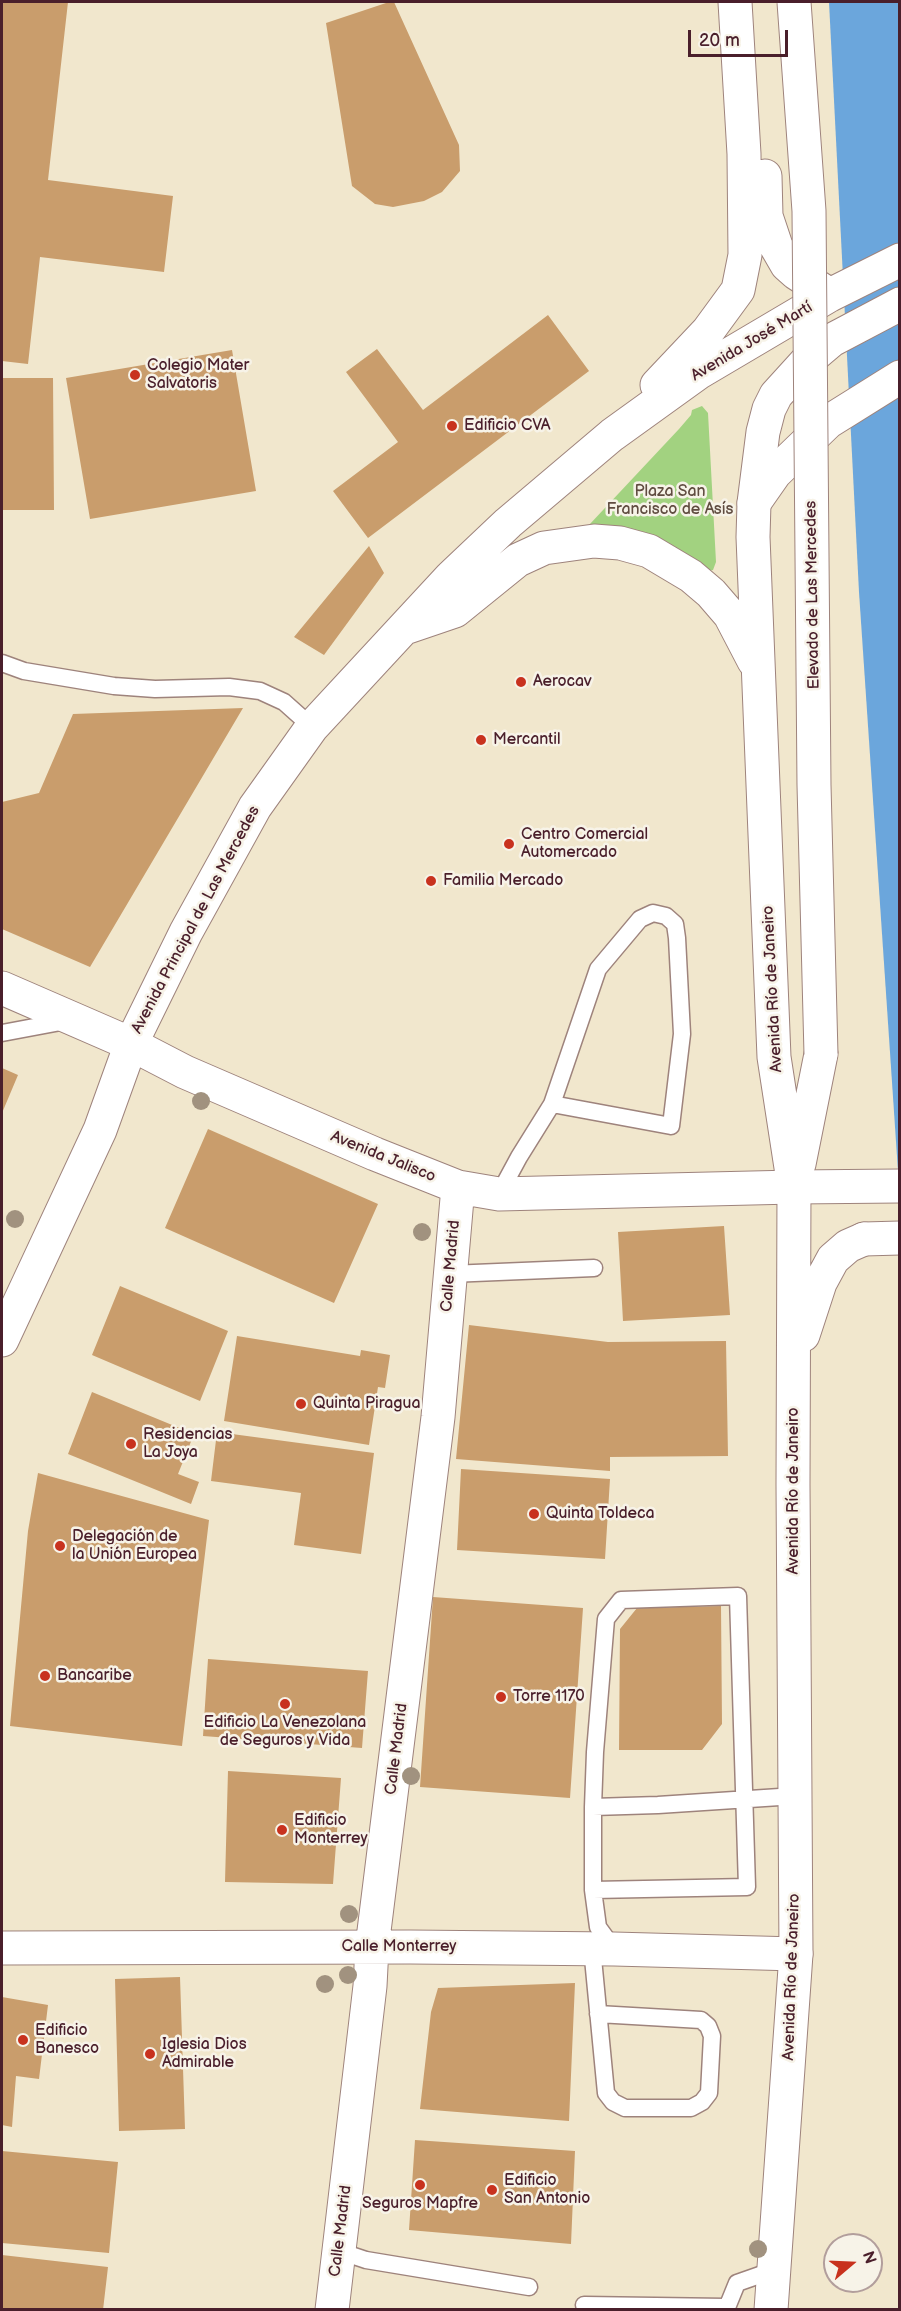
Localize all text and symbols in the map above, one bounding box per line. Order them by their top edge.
scale bar [691,18,792,56]
text: 20 m [699,30,740,51]
street label: Avenida José Martí [688,298,816,386]
place label: Colegio Mater Salvatoris [147,356,249,394]
marker: Colegio Mater Salvatoris [128,368,142,382]
place label: Edificio CVA [464,416,551,436]
marker: Edificio CVA [445,419,459,433]
park label: Plaza San Francisco de Asís [607,482,733,520]
street label: Elevado de Las Mercedes [802,500,824,690]
place label: Aerocav [533,672,592,692]
marker: Aerocav [514,675,528,689]
place label: Mercantil [493,730,561,750]
marker: Mercantil [474,733,488,747]
street label: Avenida Principal de Las Mercedes [128,803,264,1037]
place label: Centro Comercial Automercado [521,825,648,863]
marker: Centro Comercial Automercado [502,837,516,851]
place label: Familia Mercado [443,871,563,891]
marker: Familia Mercado [424,874,438,888]
street label: Avenida Río de Janeiro [759,905,787,1073]
street label: Avenida Jalisco [328,1127,438,1187]
street label: Calle Madrid [437,1219,465,1313]
place label: Quinta Piragua [313,1394,420,1414]
marker: Quinta Piragua [294,1397,308,1411]
street label: Avenida Río de Janeiro [784,1407,804,1575]
place label: Residencias La Joya [143,1425,232,1463]
marker: Residencias La Joya [124,1437,138,1451]
place label: Quinta Toldeca [546,1504,655,1524]
marker: Quinta Toldeca [527,1507,541,1521]
place label: Delegación de la Unión Europea [72,1527,197,1565]
marker: Delegación de la Unión Europea [53,1539,67,1553]
place label: Bancaribe [57,1666,132,1686]
marker: Bancaribe [38,1669,52,1683]
place label: Torre 1170 [513,1687,585,1707]
marker: Torre 1170 [494,1690,508,1704]
marker: Edificio La Venezolana de Seguros y Vida [278,1697,292,1711]
street label: Calle Madrid [382,1702,412,1796]
place label: Edificio La Venezolana de Seguros y Vida [204,1713,366,1751]
place label: Edificio Monterrey [294,1811,368,1849]
marker: Edificio Monterrey [275,1823,289,1837]
street label: Avenida Río de Janeiro [779,1893,805,2061]
street label: Calle Monterrey [342,1937,456,1957]
place label: Edificio Banesco [35,2021,99,2059]
marker: Edificio Banesco [16,2033,30,2047]
place label: Iglesia Dios Admirable [162,2035,247,2073]
marker: Iglesia Dios Admirable [143,2047,157,2061]
place label: Edificio San Antonio [504,2171,590,2209]
marker: Seguros Mapfre [413,2178,427,2192]
marker: Edificio San Antonio [485,2183,499,2197]
street label: Calle Madrid [326,2184,356,2278]
place label: Seguros Mapfre [362,2194,478,2214]
north arrow [823,2233,883,2293]
text: N [858,2249,880,2266]

